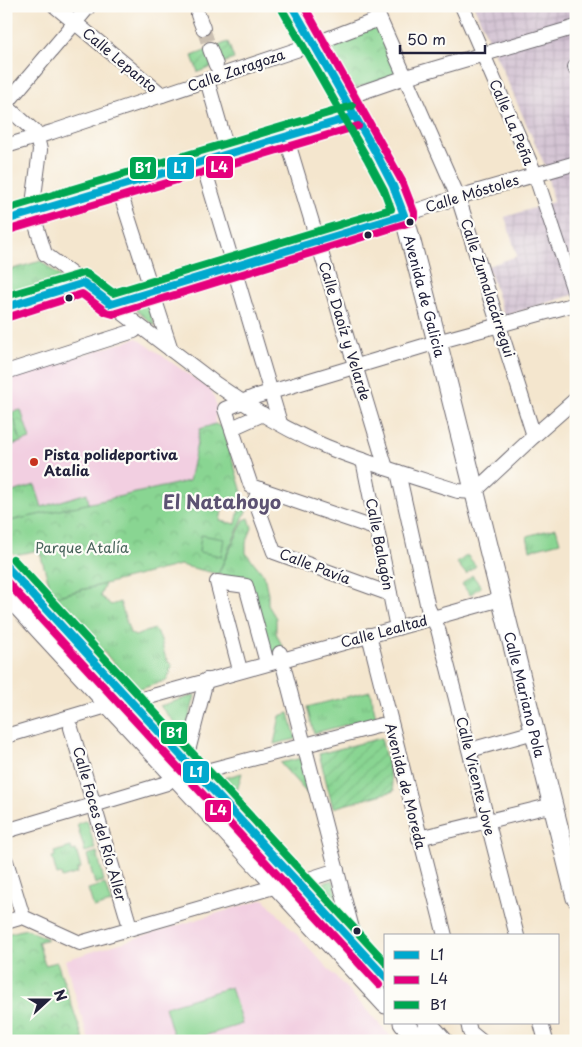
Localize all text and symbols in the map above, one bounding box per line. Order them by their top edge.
street label: Calle Lepanto [78,22,162,98]
scale bar [400,22,484,54]
text: 50 m [407,27,446,50]
street label: Calle Zaragoza [185,43,288,96]
street label: Calle La Peña [484,76,540,169]
line badge: L4 [205,155,234,179]
line badge: B1 [129,156,157,180]
line badge: L1 [166,156,195,180]
text: L4 [210,156,228,177]
text: B1 [135,157,151,178]
text: L1 [173,157,187,178]
street label: Calle Móstoles [423,169,521,217]
street label: Calle Zumalacárregui [456,216,520,360]
unlabelled marker [405,217,415,227]
unlabelled marker [363,230,373,240]
street label: Avenida de Galicia [399,232,451,360]
street label: Calle Daoíz y Velarde [314,259,376,403]
unlabelled marker [64,293,74,303]
place label: Pista polideportiva Atalia [44,444,178,481]
marker: Pista polideportiva Atalia [28,456,40,468]
district label: El Natahoyo [163,487,281,515]
street label: Calle Balagón [361,496,399,592]
park label: Parque Atalía [35,537,129,558]
street label: Calle Pavía [276,543,354,589]
street label: Calle Lealtad [338,609,430,653]
street label: Calle Mariano Pola [499,629,551,760]
street label: Calle Vicente Jove [451,714,501,838]
line badge: B1 [160,721,188,745]
street label: Avenida de Moreda [380,721,432,852]
text: B1 [166,722,182,743]
street label: Calle Foces del Río Aller [68,744,132,904]
line badge: L1 [182,760,210,784]
text: L1 [189,761,203,782]
line badge: L4 [204,799,232,823]
text: L4 [209,799,227,820]
unlabelled marker [352,926,362,936]
legend [384,934,560,1024]
text: L1 [430,942,444,965]
text: L4 [430,966,448,989]
north arrow [22,974,72,1024]
text: N [49,986,72,1004]
text: B1 [430,992,447,1015]

